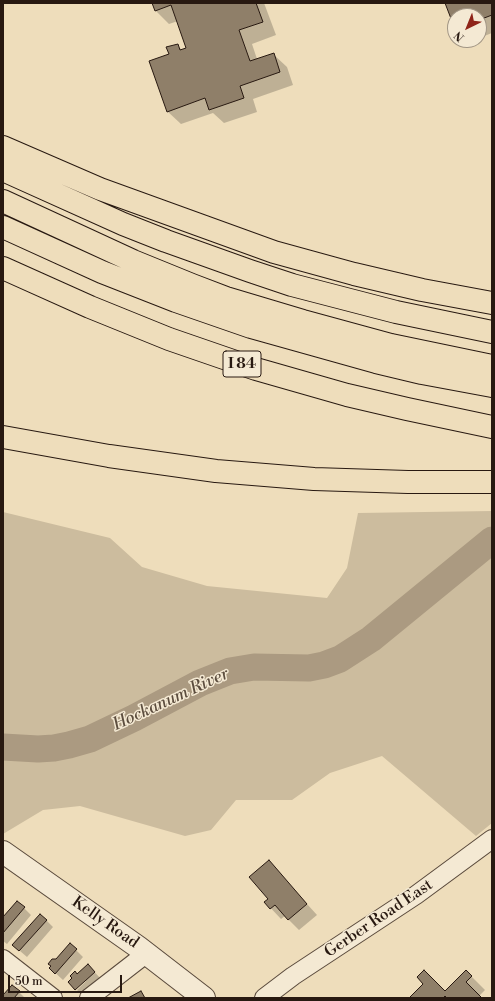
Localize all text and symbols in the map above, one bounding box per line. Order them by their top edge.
north arrow [447,8,487,48]
text: N [452,28,467,44]
road number: I 84 [223,351,261,377]
water label: Hockanum River [110,664,232,736]
street label: Gerber Road East [321,876,437,962]
street label: Kelly Road [68,893,142,953]
scale bar [10,967,124,993]
text: 50 m [15,974,43,989]

